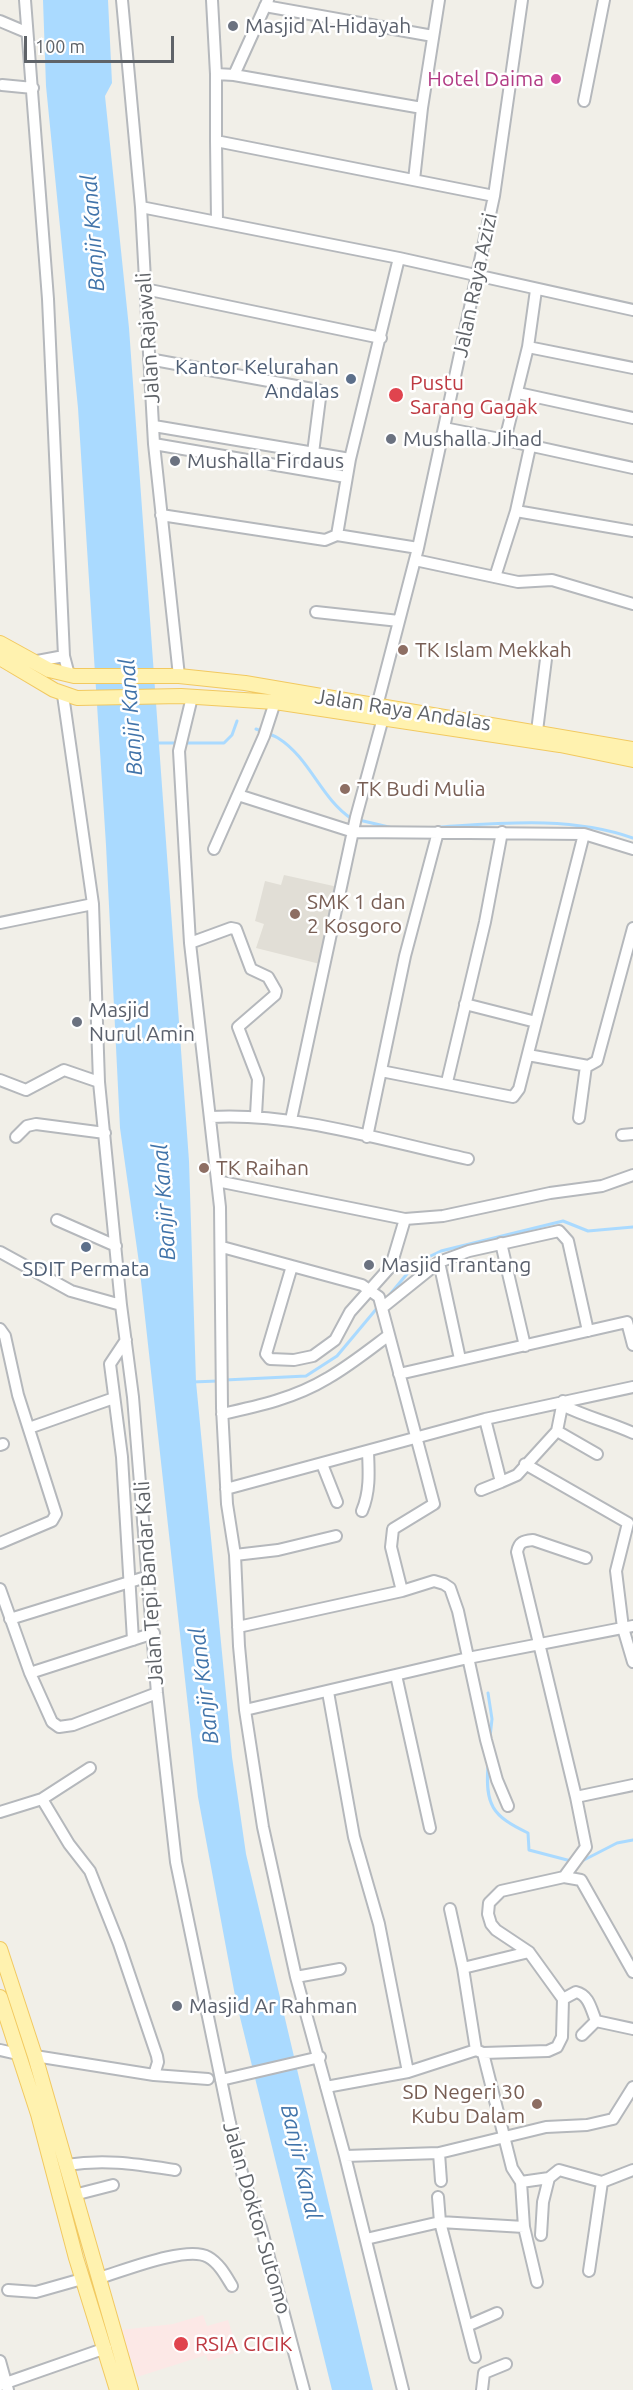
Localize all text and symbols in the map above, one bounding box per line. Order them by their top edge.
place label: Masjid Al-Hidayah [245,13,411,39]
marker: Masjid Al-Hidayah [226,19,240,33]
scale bar [27,24,177,62]
text: 100 m [35,36,85,56]
place label: Hotel Daima [427,66,544,92]
marker: Hotel Daima [549,72,563,86]
water label: Banjir Kanal [76,174,110,292]
street label: Jalan Raya Azizi [447,210,503,360]
street label: Jalan Rajawali [131,271,165,405]
place label: Kantor Kelurahan Andalas [175,354,339,404]
place label: Pustu Sarang Gagak [410,370,538,420]
marker: Kantor Kelurahan Andalas [344,372,358,386]
marker: Pustu Sarang Gagak [387,386,405,404]
place label: Mushalla Jihad [403,426,542,452]
marker: Mushalla Jihad [384,432,398,446]
place label: Mushalla Firdaus [187,448,344,474]
marker: Mushalla Firdaus [168,454,182,468]
place label: TK Islam Mekkah [415,637,572,663]
marker: TK Islam Mekkah [396,643,410,657]
water label: Banjir Kanal [114,658,148,776]
street label: Jalan Raya Andalas [313,684,493,736]
place label: TK Budi Mulia [357,776,485,802]
marker: TK Budi Mulia [338,782,352,796]
place label: SMK 1 dan 2 Kosgoro [307,889,406,939]
marker: SMK 1 dan 2 Kosgoro [288,907,302,921]
place label: Masjid Nurul Amin [89,997,195,1047]
marker: Masjid Nurul Amin [70,1015,84,1029]
water label: Banjir Kanal [147,1143,181,1261]
place label: TK Raihan [216,1155,309,1181]
marker: TK Raihan [197,1161,211,1175]
marker: SDIT Permata [79,1240,93,1254]
place label: Masjid Trantang [381,1252,531,1278]
place label: SDIT Permata [22,1256,150,1282]
marker: Masjid Trantang [362,1258,376,1272]
street label: Jalan Tepi Bandar Kali [129,1480,169,1686]
water label: Banjir Kanal [184,1626,224,1746]
place label: Masjid Ar Rahman [189,1993,358,2019]
marker: Masjid Ar Rahman [170,1999,184,2013]
place label: SD Negeri 30 Kubu Dalam [403,2079,525,2129]
marker: SD Negeri 30 Kubu Dalam [530,2097,544,2111]
water label: Banjir Kanal [275,2102,327,2222]
street label: Jalan Doktor Sutomo [217,2119,297,2317]
place label: RSIA CICIK [195,2331,292,2357]
marker: RSIA CICIK [172,2335,190,2353]

